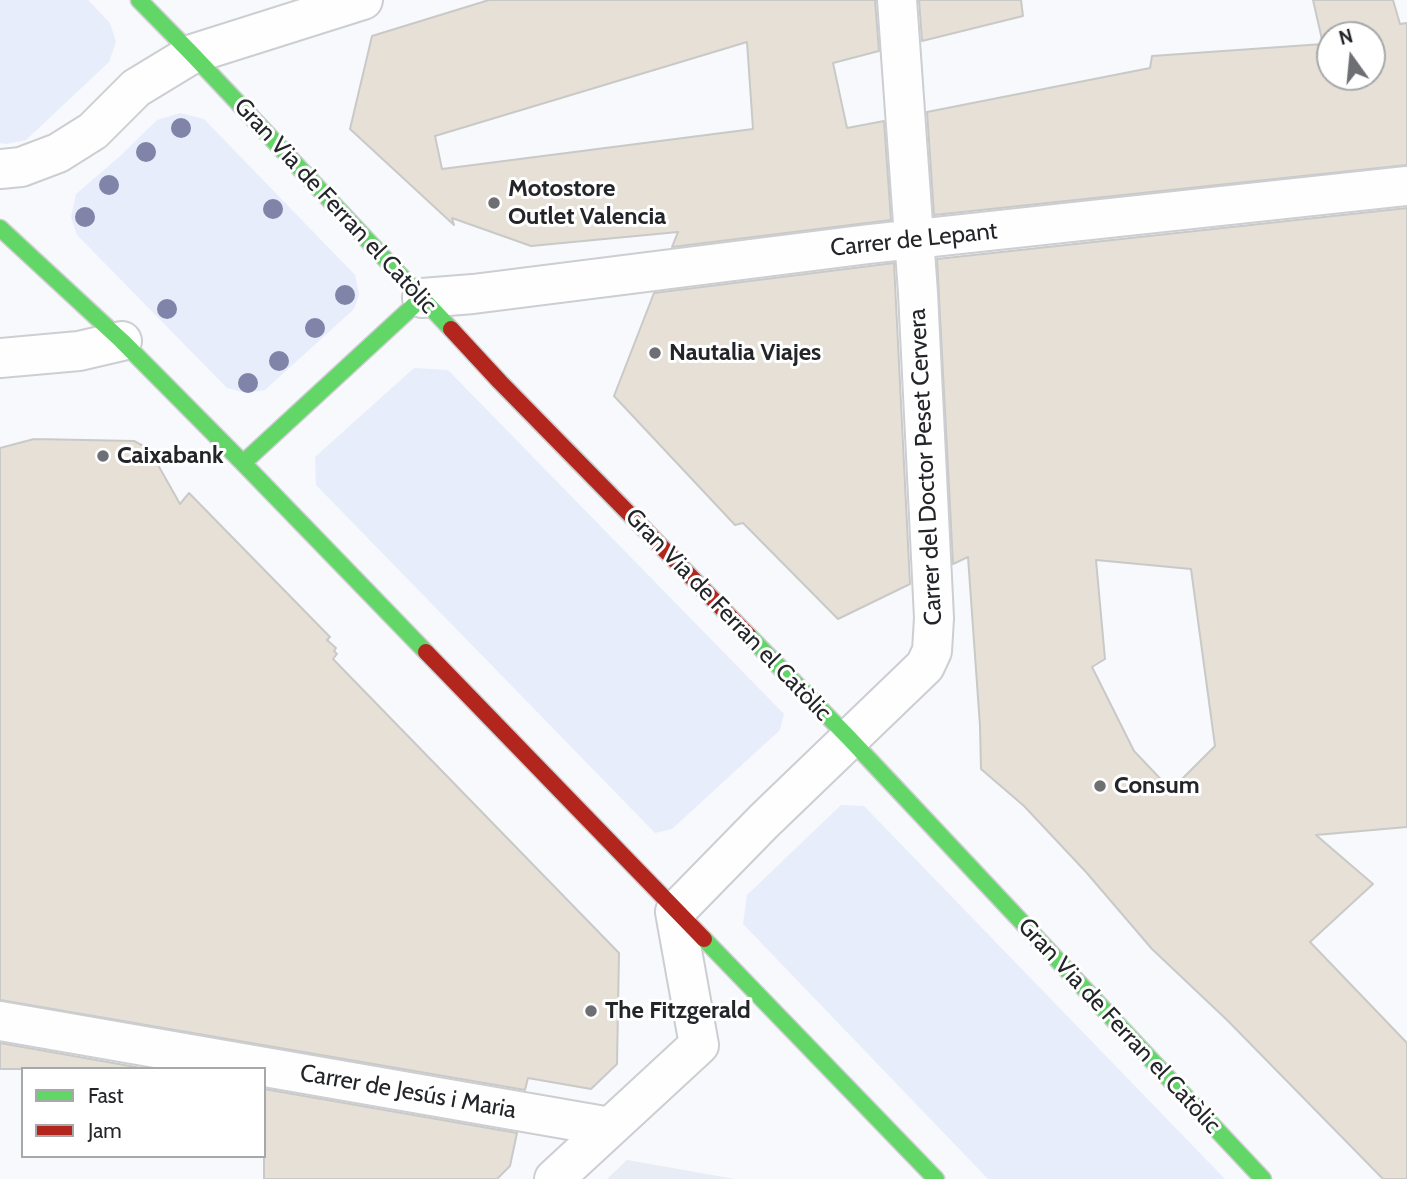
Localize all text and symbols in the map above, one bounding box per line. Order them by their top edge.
north arrow [1316,21,1386,91]
text: N [1336,24,1355,50]
street label: Gran Via de Ferran el Catòlic [228,92,442,320]
place label: Motostore Outlet Valencia [508,175,666,231]
marker: Motostore Outlet Valencia [486,195,502,211]
street label: Carrer de Lepant [829,217,999,263]
street label: Carrer del Doctor Peset Cervera [903,308,949,626]
place label: Nautalia Viajes [669,339,821,367]
marker: Nautalia Viajes [647,345,663,361]
place label: Caixabank [117,442,224,470]
marker: Caixabank [95,448,111,464]
street label: Gran Via de Ferran el Catòlic [619,503,837,727]
place label: Consum [1114,772,1200,800]
marker: Consum [1092,778,1108,794]
street label: Gran Via de Ferran el Catòlic [1012,912,1226,1140]
place label: The Fitzgerald [605,997,751,1025]
marker: The Fitzgerald [583,1003,599,1019]
street label: Carrer de Jesús i Maria [298,1059,518,1125]
legend [21,1067,266,1158]
text: Fast [88,1083,124,1108]
text: Jam [88,1118,122,1143]

